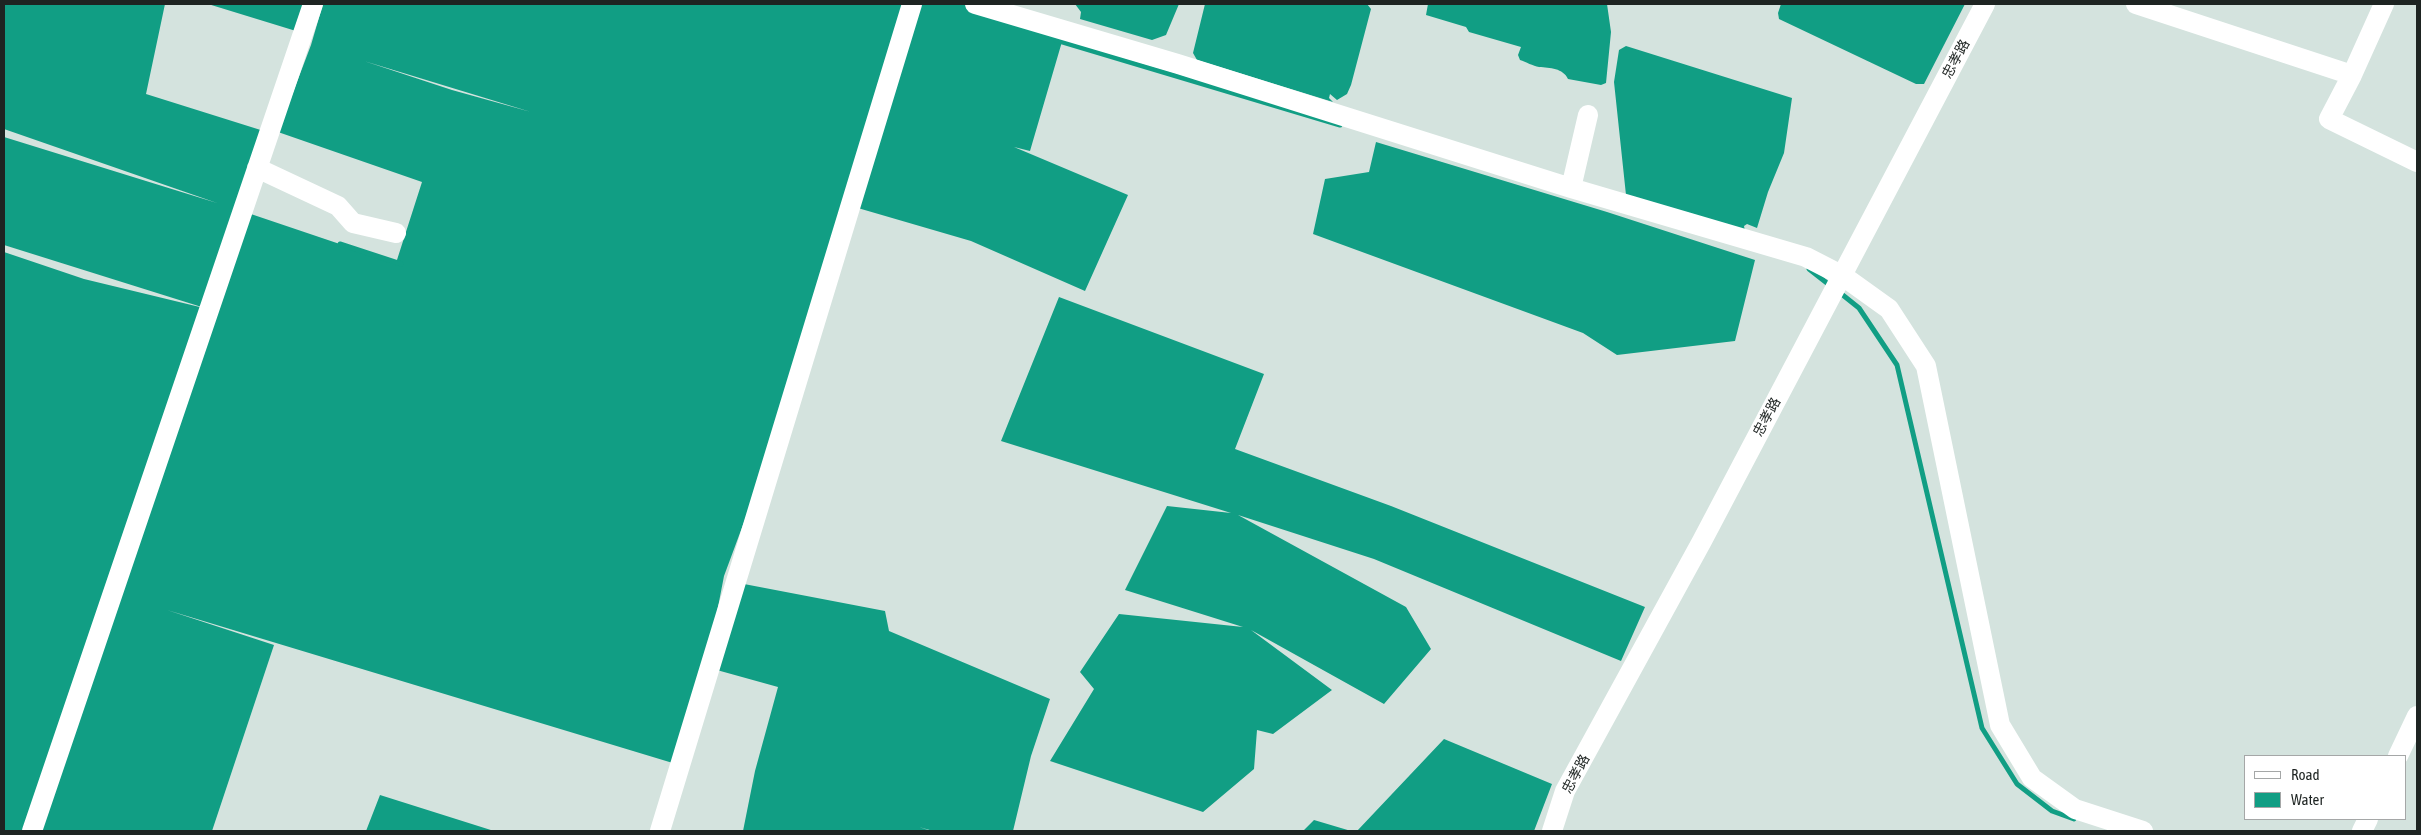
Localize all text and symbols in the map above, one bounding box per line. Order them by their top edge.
street label: 忠孝路 [1939,37,1973,81]
street label: 忠孝路 [1750,395,1784,439]
street label: 忠孝路 [1559,752,1593,796]
legend [2244,755,2406,820]
text: Road [2291,766,2320,783]
text: Water [2291,791,2324,808]

